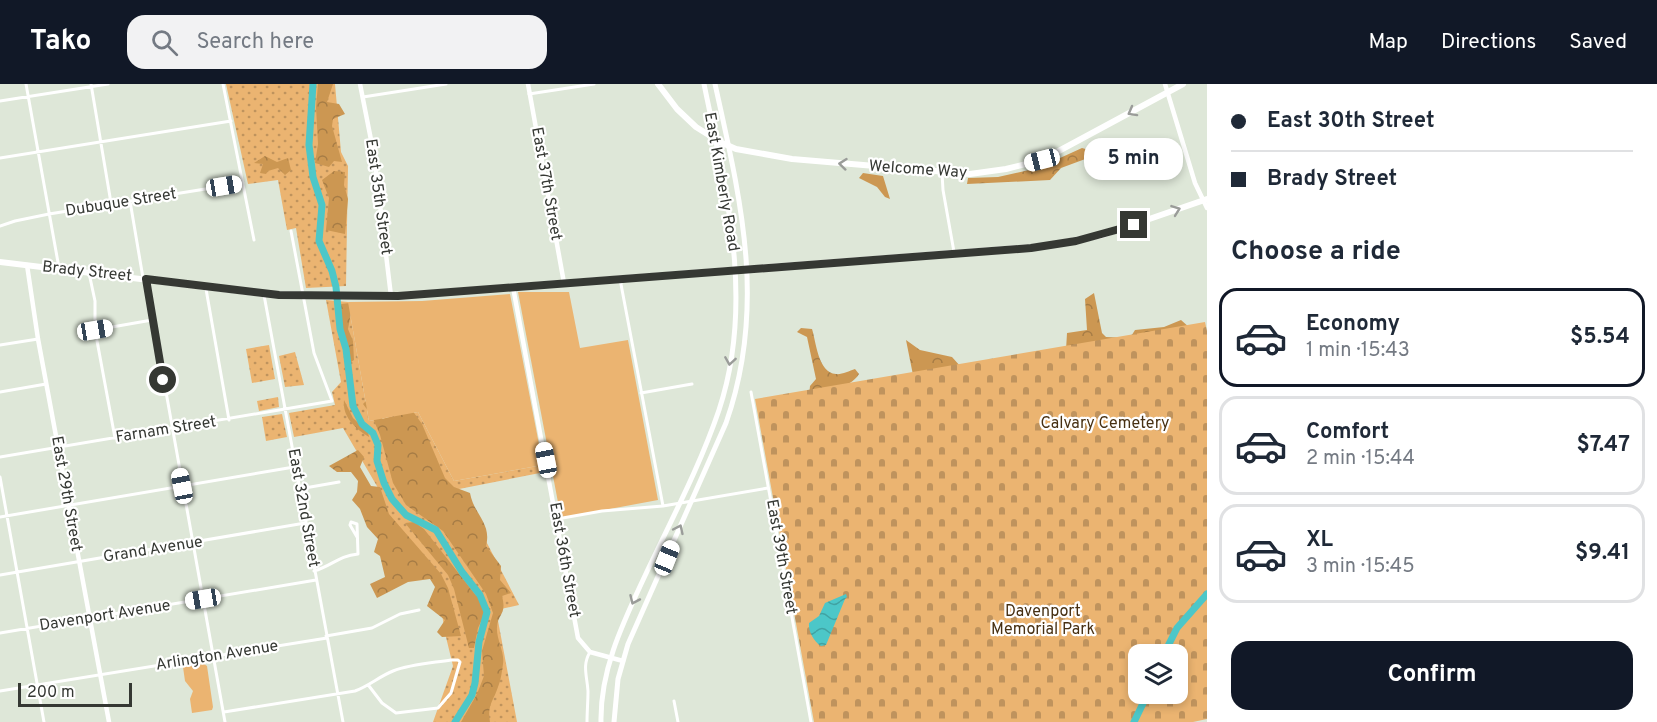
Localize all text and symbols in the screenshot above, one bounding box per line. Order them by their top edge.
search box [127,15,547,69]
text: Tako [30,24,91,60]
icon: search [148,26,181,59]
text: Search here [196,29,314,56]
text: Map [1368,29,1408,56]
text: Directions [1441,29,1536,56]
text: Saved [1569,29,1627,56]
one-way arrow [1128,105,1138,116]
text: East 30th Street [1267,108,1435,135]
street label: East Kimberly Road [699,111,743,253]
street label: East 37th Street [526,126,566,242]
street label: East 35th Street [360,138,396,256]
callout: 5 min [1084,138,1184,180]
text: 5 min [1107,146,1160,172]
car [1022,147,1062,173]
street label: Welcome Way [868,157,968,183]
one-way arrow [838,158,847,171]
text: Brady Street [1267,166,1397,193]
car [205,174,243,198]
street label: Dubuque Street [64,184,178,222]
one-way arrow [1170,205,1180,218]
route end [1120,211,1147,238]
text: Choose a ride [1231,235,1401,269]
street label: Brady Street [41,257,133,287]
icon: car [1234,311,1288,365]
text: Economy [1306,311,1400,338]
car [76,318,114,342]
text: $5.54 [1570,324,1630,351]
text: 1 min · 15:43 [1306,338,1410,364]
one-way arrow [724,356,737,366]
route start [149,366,176,393]
street label: Farnam Street [114,412,218,448]
park label: Calvary Cemetery [1041,414,1169,434]
icon: car [1234,419,1288,473]
text: Comfort [1306,419,1389,446]
text: $7.47 [1576,432,1630,459]
street label: East 29th Street [46,435,86,553]
car [534,441,558,479]
text: 2 min · 15:44 [1306,446,1415,472]
street label: East 32nd Street [283,447,323,569]
car [170,467,194,505]
street label: East 39th Street [761,498,801,616]
street label: East 36th Street [544,501,584,619]
one-way arrow [672,525,684,536]
icon: car [1234,527,1288,581]
text: XL [1306,527,1333,554]
street label: Grand Avenue [102,532,204,568]
car [652,538,682,578]
text: $9.41 [1575,540,1630,567]
text: 3 min · 15:45 [1306,554,1415,580]
car [184,587,222,611]
one-way arrow [629,593,641,604]
street label: Davenport Avenue [38,596,172,636]
park label: Davenport Memorial Park [991,602,1095,640]
street label: Arlington Avenue [154,636,280,676]
button: Confirm [1231,641,1633,710]
map controls [1128,644,1188,704]
button: layers [1128,644,1188,704]
scale bar [18,680,132,708]
text: 200 m [27,683,75,703]

